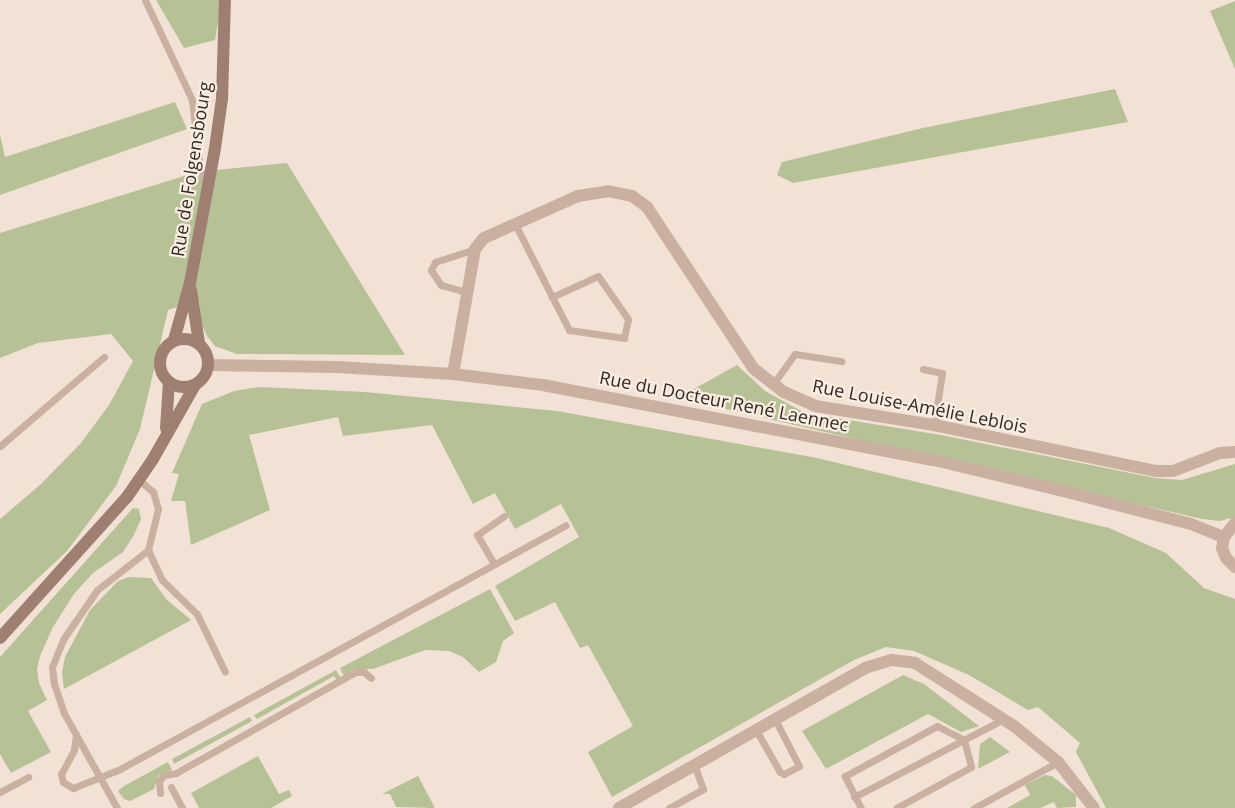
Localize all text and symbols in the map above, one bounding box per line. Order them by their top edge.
street label: Rue de Folgensbourg [166,80,216,258]
street label: Rue du Docteur René Laennec [598,366,850,436]
street label: Rue Louise-Amélie Leblois [811,375,1029,437]

